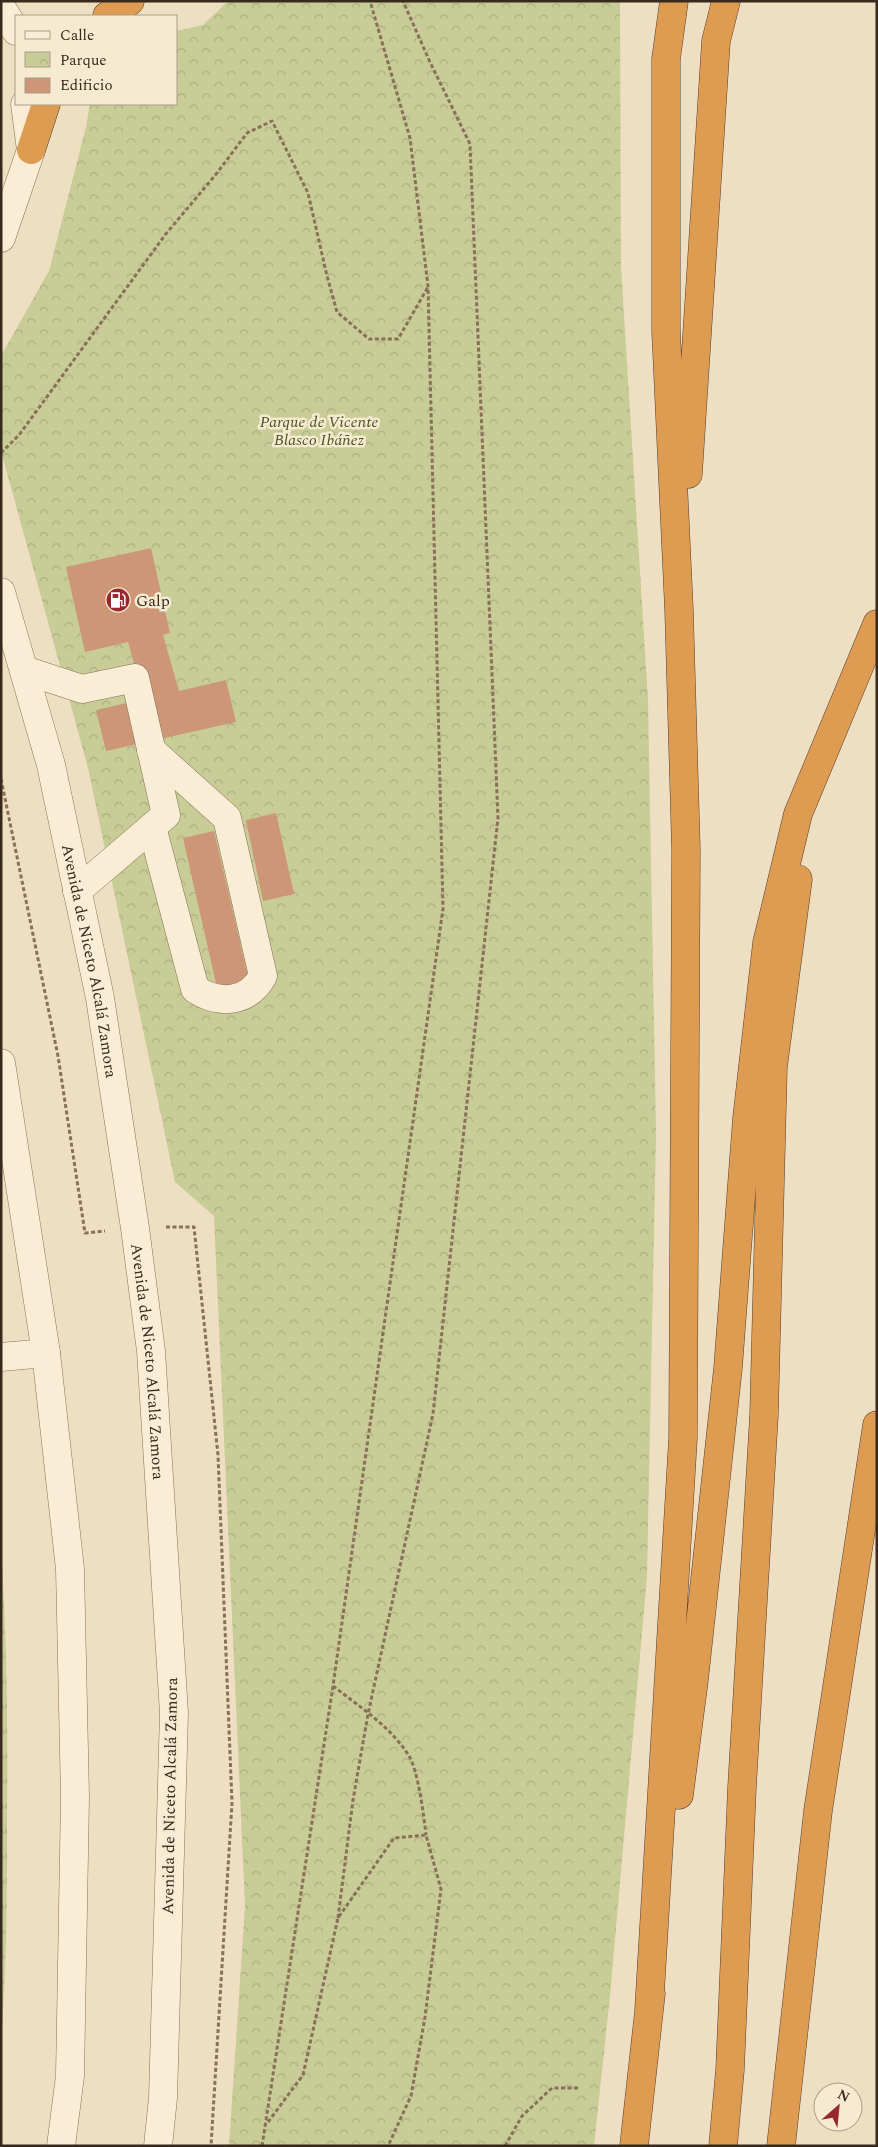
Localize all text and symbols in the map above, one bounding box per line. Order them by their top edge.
legend [15,15,178,105]
text: Calle [60,24,94,47]
text: Parque [60,49,107,72]
text: Edificio [60,74,113,97]
park label: Parque de Vicente Blasco Ibáñez [260,410,378,452]
fuel station icon: Galp [105,587,131,613]
place label: Galp [136,589,170,613]
street label: Avenida de Niceto Alcalá Zamora [55,842,123,1080]
street label: Avenida de Niceto Alcalá Zamora [124,1242,170,1481]
street label: Avenida de Niceto Alcalá Zamora [156,1677,184,1915]
north arrow [813,2082,863,2132]
text: N [834,2084,854,2108]

